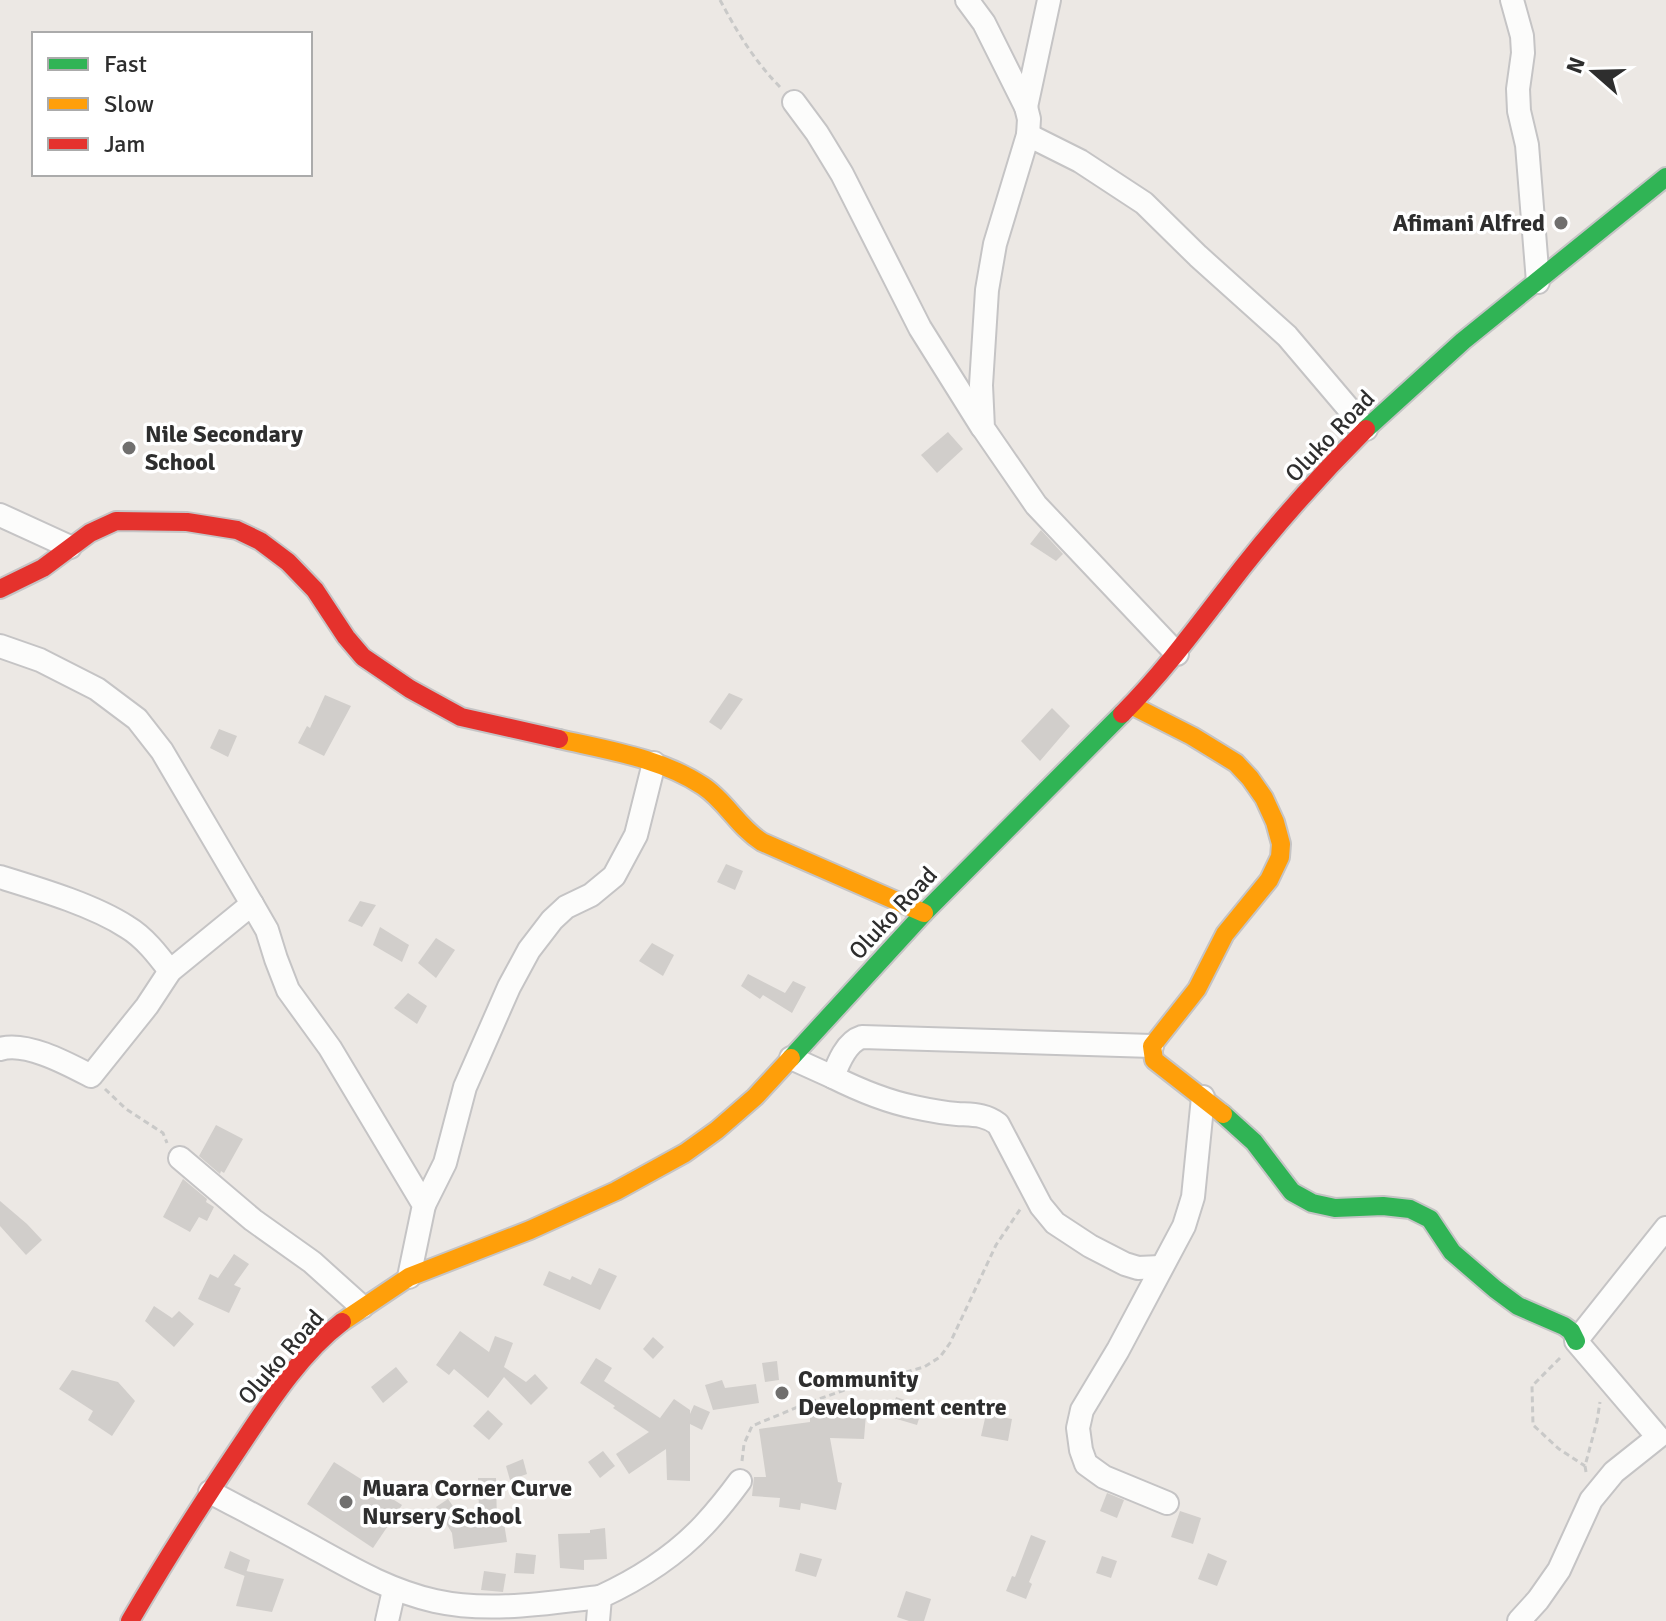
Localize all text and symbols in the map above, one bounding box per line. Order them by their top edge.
legend [32,32,312,176]
north arrow [1554,32,1634,112]
text: Fast [104,49,147,79]
text: N [1560,54,1591,77]
text: Slow [104,89,154,119]
text: Jam [104,129,145,159]
place label: Afimani Alfred [1393,208,1545,238]
marker: Afimani Alfred [1552,214,1570,232]
street label: Oluko Road [1279,384,1381,488]
place label: Nile Secondary School [145,419,303,477]
marker: Nile Secondary School [120,439,138,457]
street label: Oluko Road [842,860,944,966]
street label: Oluko Road [231,1303,331,1411]
place label: Community Development centre [798,1364,1007,1422]
marker: Community Development centre [773,1384,791,1402]
place label: Muara Corner Curve Nursery School [362,1473,572,1531]
marker: Muara Corner Curve Nursery School [337,1493,355,1511]

